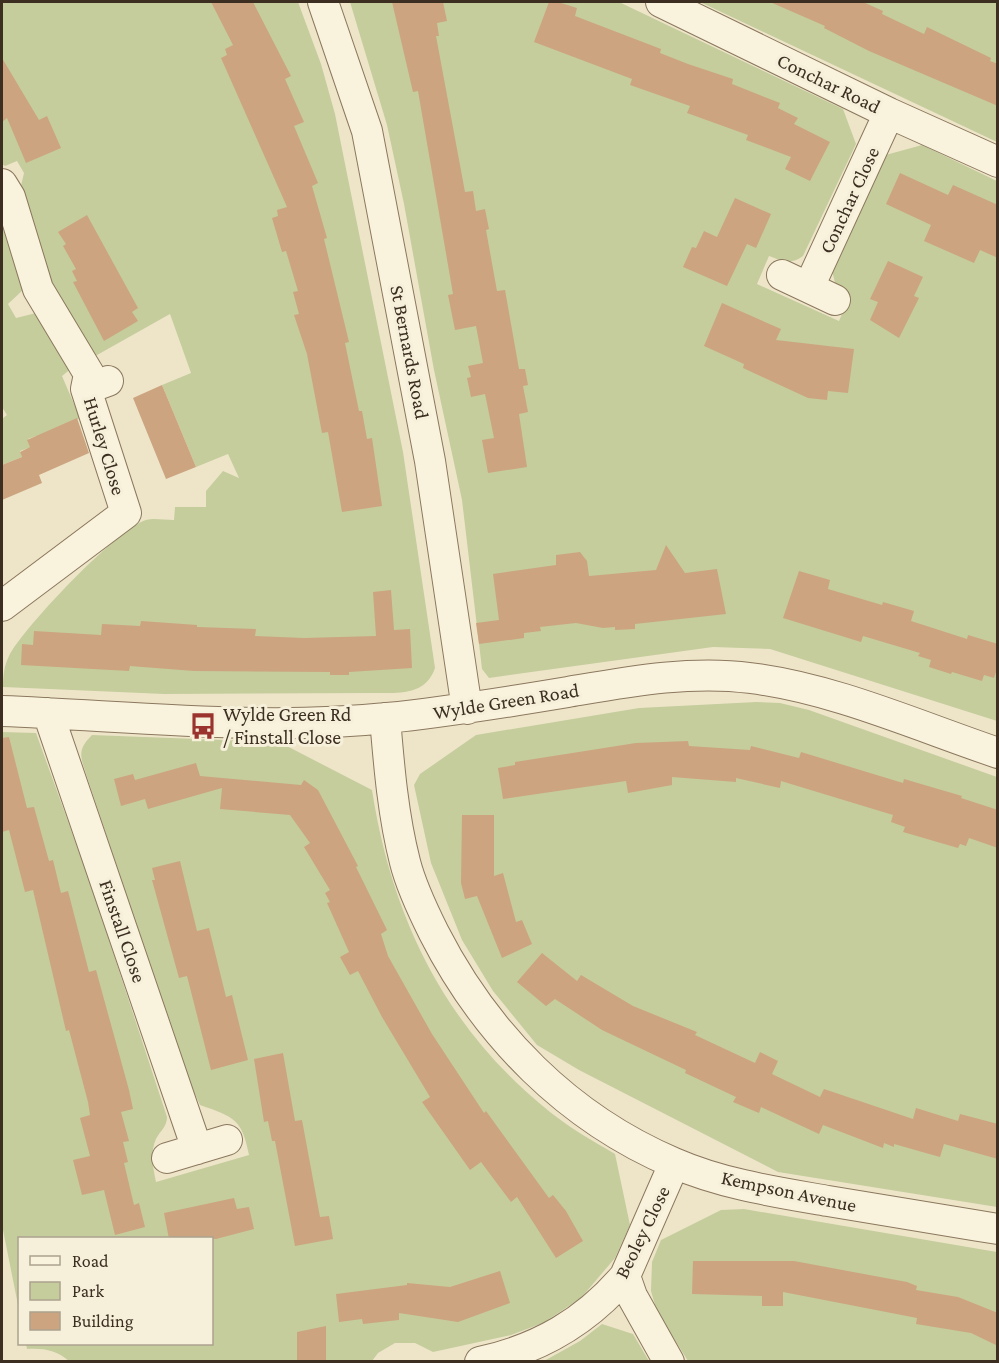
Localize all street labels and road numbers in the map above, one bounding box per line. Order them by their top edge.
street label: Conchar Road [774,49,885,118]
street label: Conchar Close [815,143,883,257]
street label: St Bernards Road [386,283,434,421]
street label: Hurley Close [79,394,130,498]
street label: Wylde Green Road [431,679,581,724]
street label: Finstall Close [95,877,151,985]
street label: Kempson Avenue [719,1166,859,1217]
street label: Beoley Close [610,1182,675,1282]

